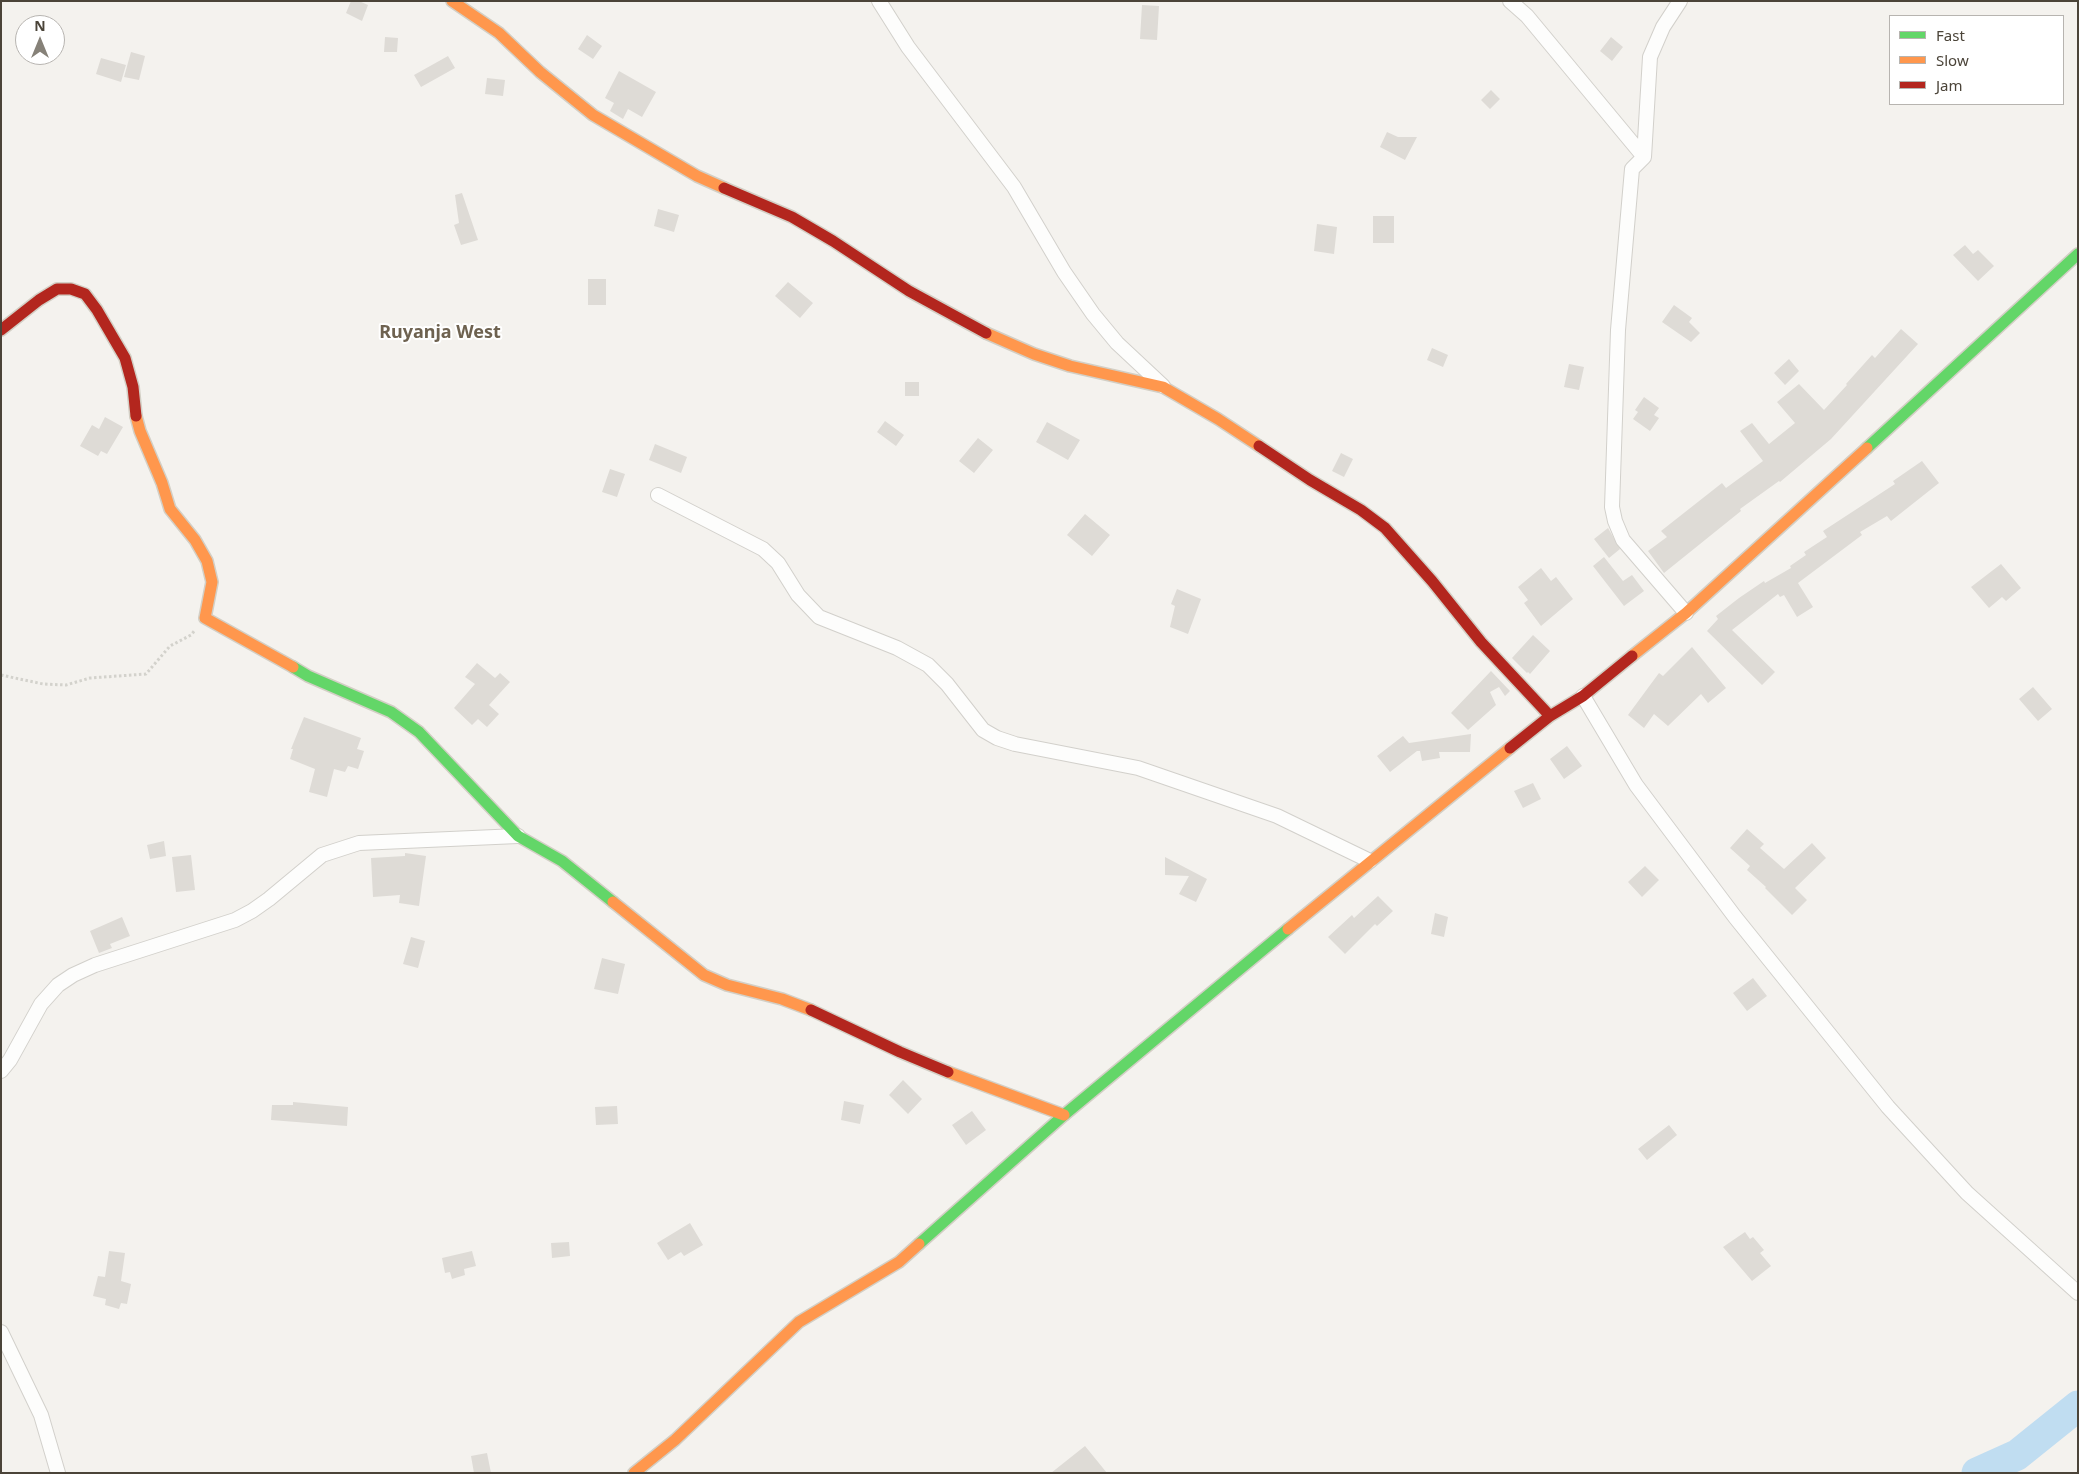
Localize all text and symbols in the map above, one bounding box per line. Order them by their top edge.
north arrow [15,15,65,65]
legend [1889,15,2064,105]
text: N [34,16,46,35]
text: Fast [1936,25,1965,45]
text: Slow [1936,50,1969,70]
text: Jam [1936,75,1963,95]
district label: Ruyanja West [379,322,501,344]

